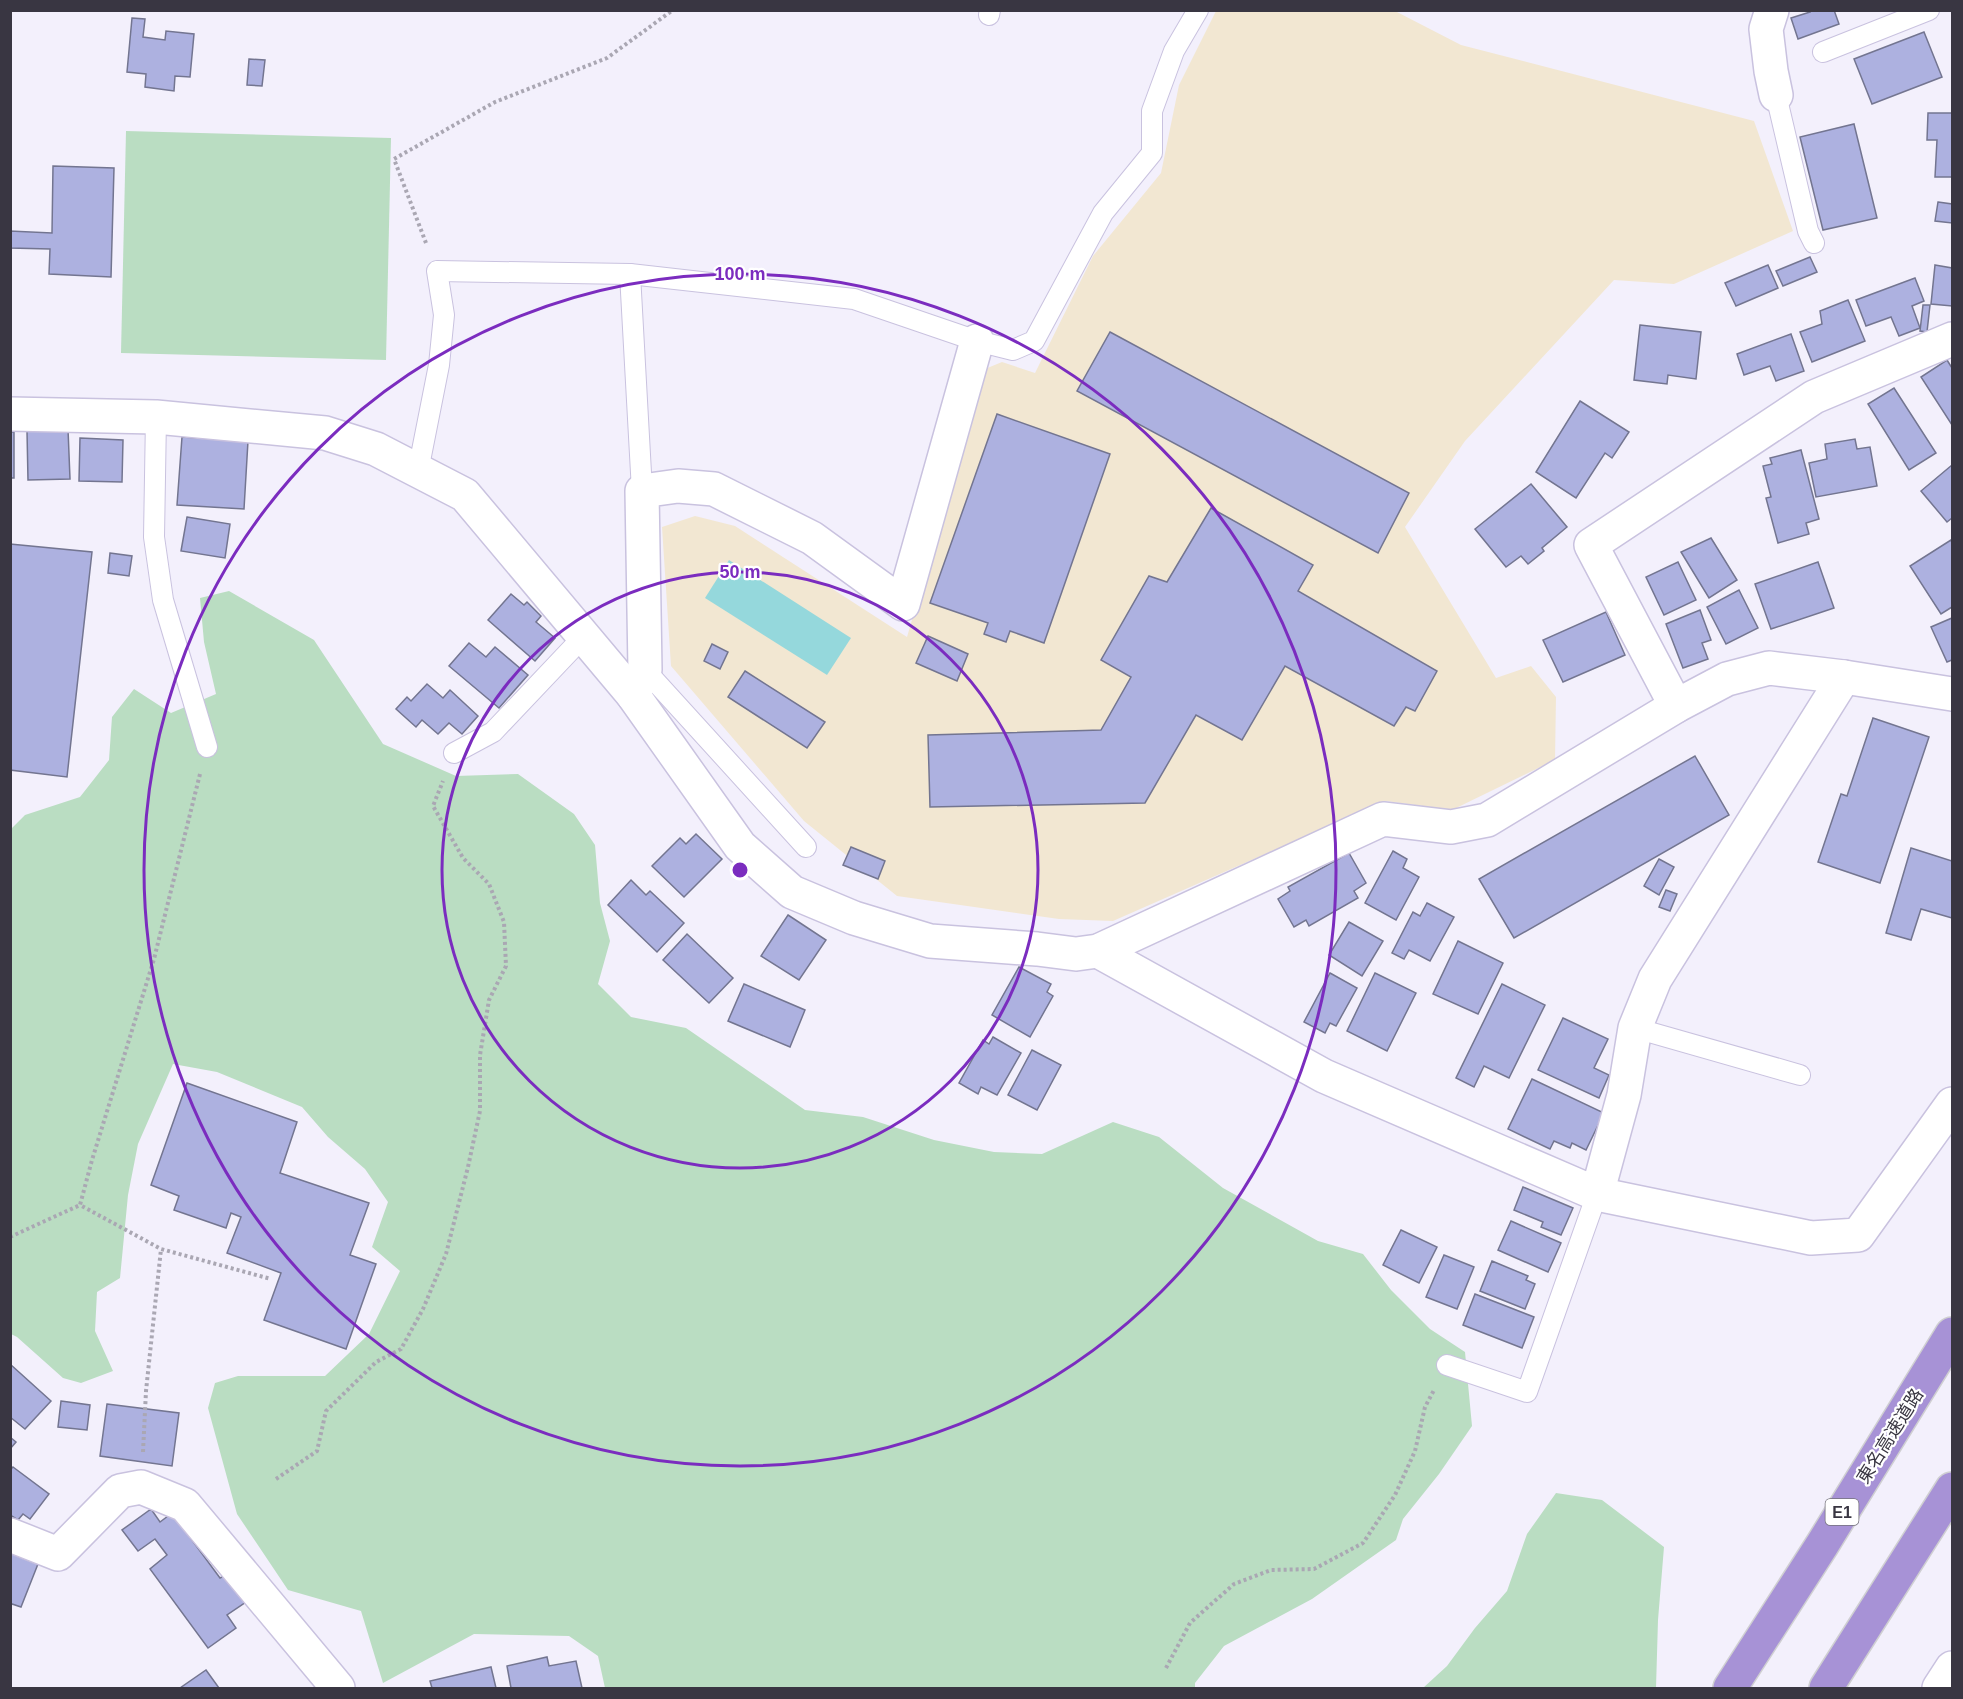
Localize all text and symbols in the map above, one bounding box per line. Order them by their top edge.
text: 100 m [714,264,766,284]
text: 50 m [719,562,761,582]
centre of rings [730,860,750,880]
street label: 東名高速道路 [1853,1385,1927,1487]
road number: E1 [1826,1499,1858,1525]

